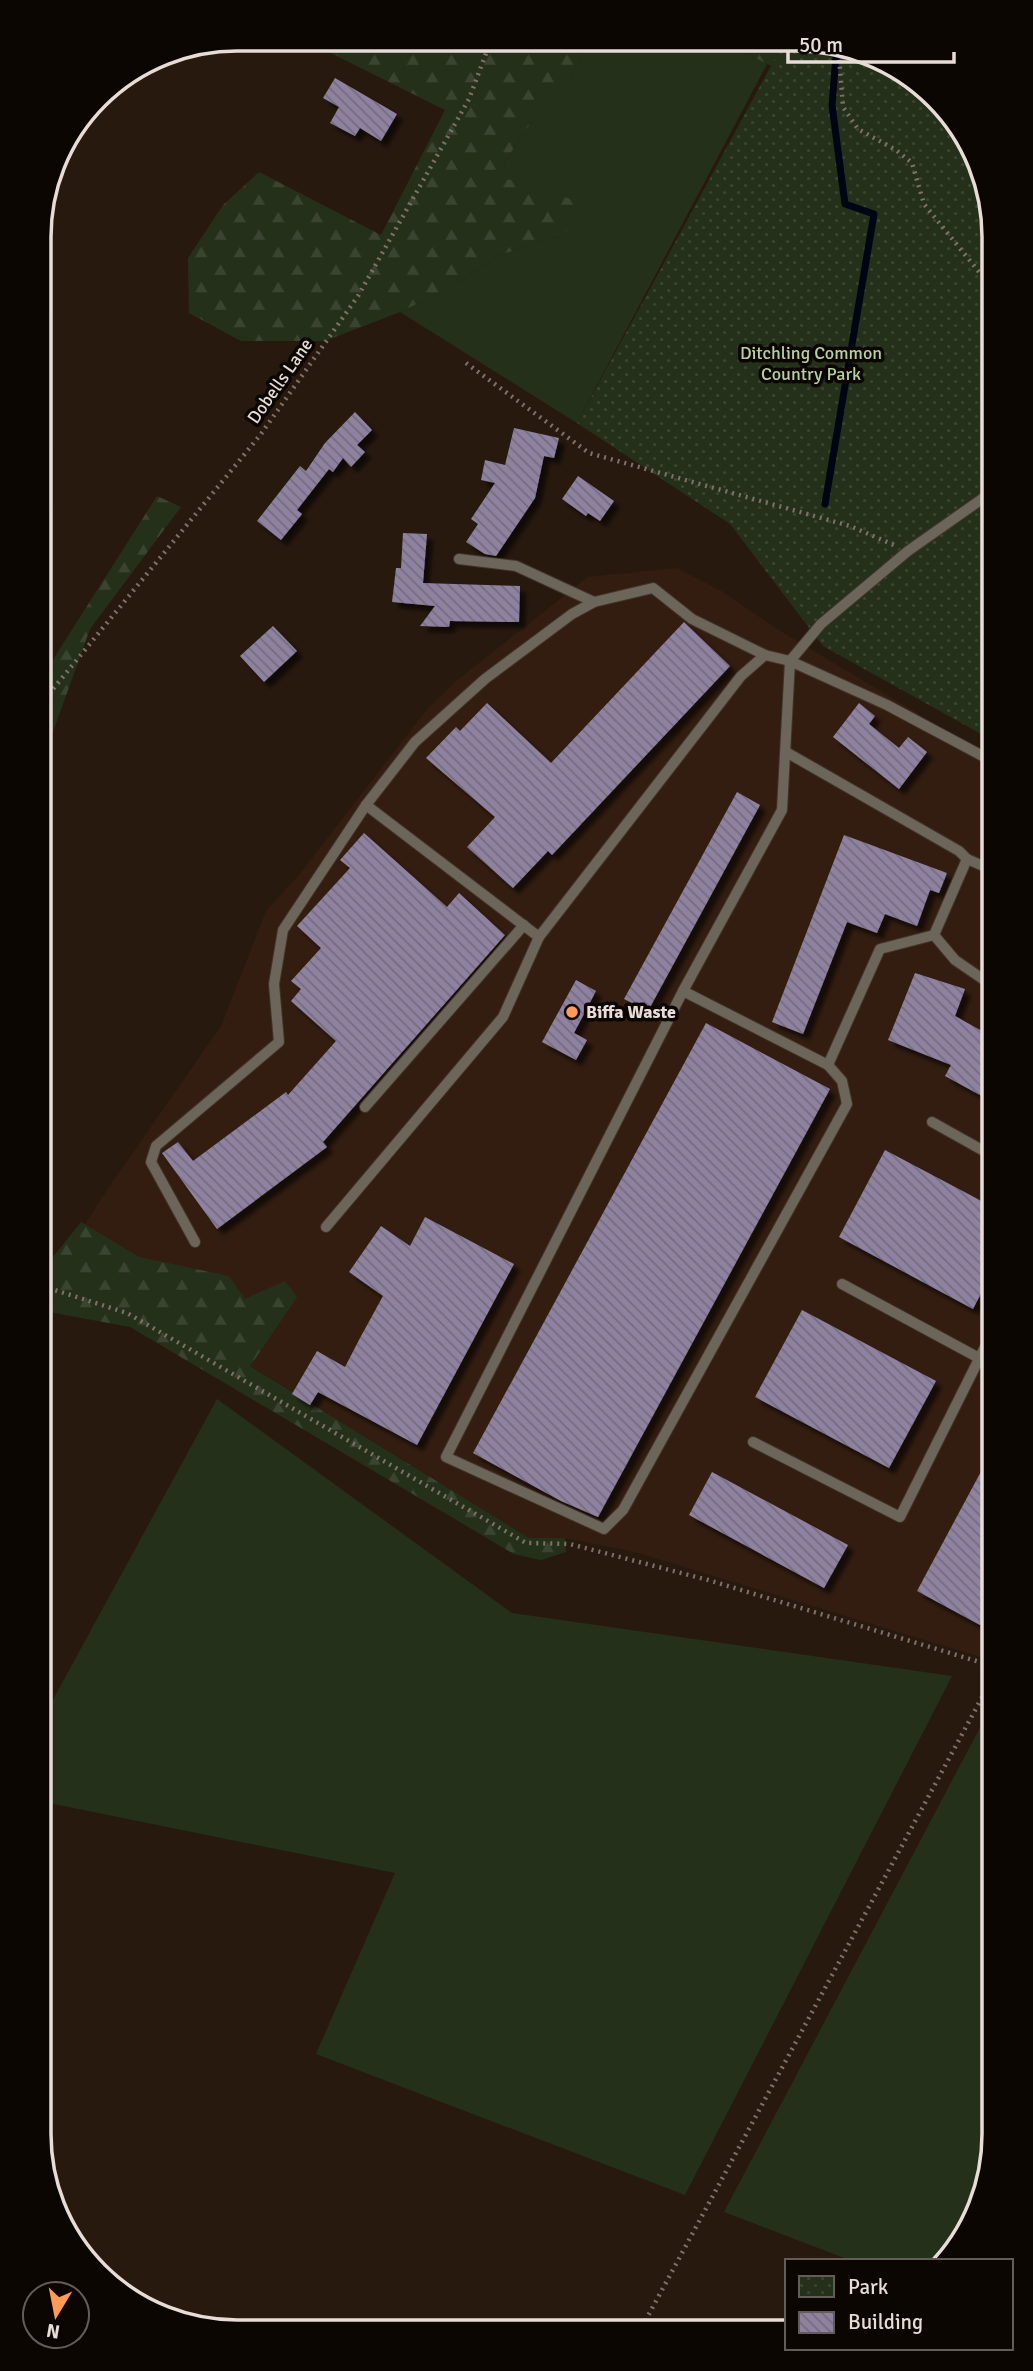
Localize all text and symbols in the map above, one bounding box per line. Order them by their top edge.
scale bar [788,21,954,65]
text: 50 m [799,32,843,58]
street label: Dobells Lane [243,334,317,428]
park label: Ditchling Common Country Park [740,342,882,385]
place label: Biffa Waste [586,1001,676,1023]
marker: Biffa Waste [564,1004,580,1020]
legend [785,2259,1012,2350]
text: Park [848,2274,889,2300]
north arrow [21,2280,91,2350]
text: Building [848,2309,923,2335]
text: N [45,2318,62,2344]

